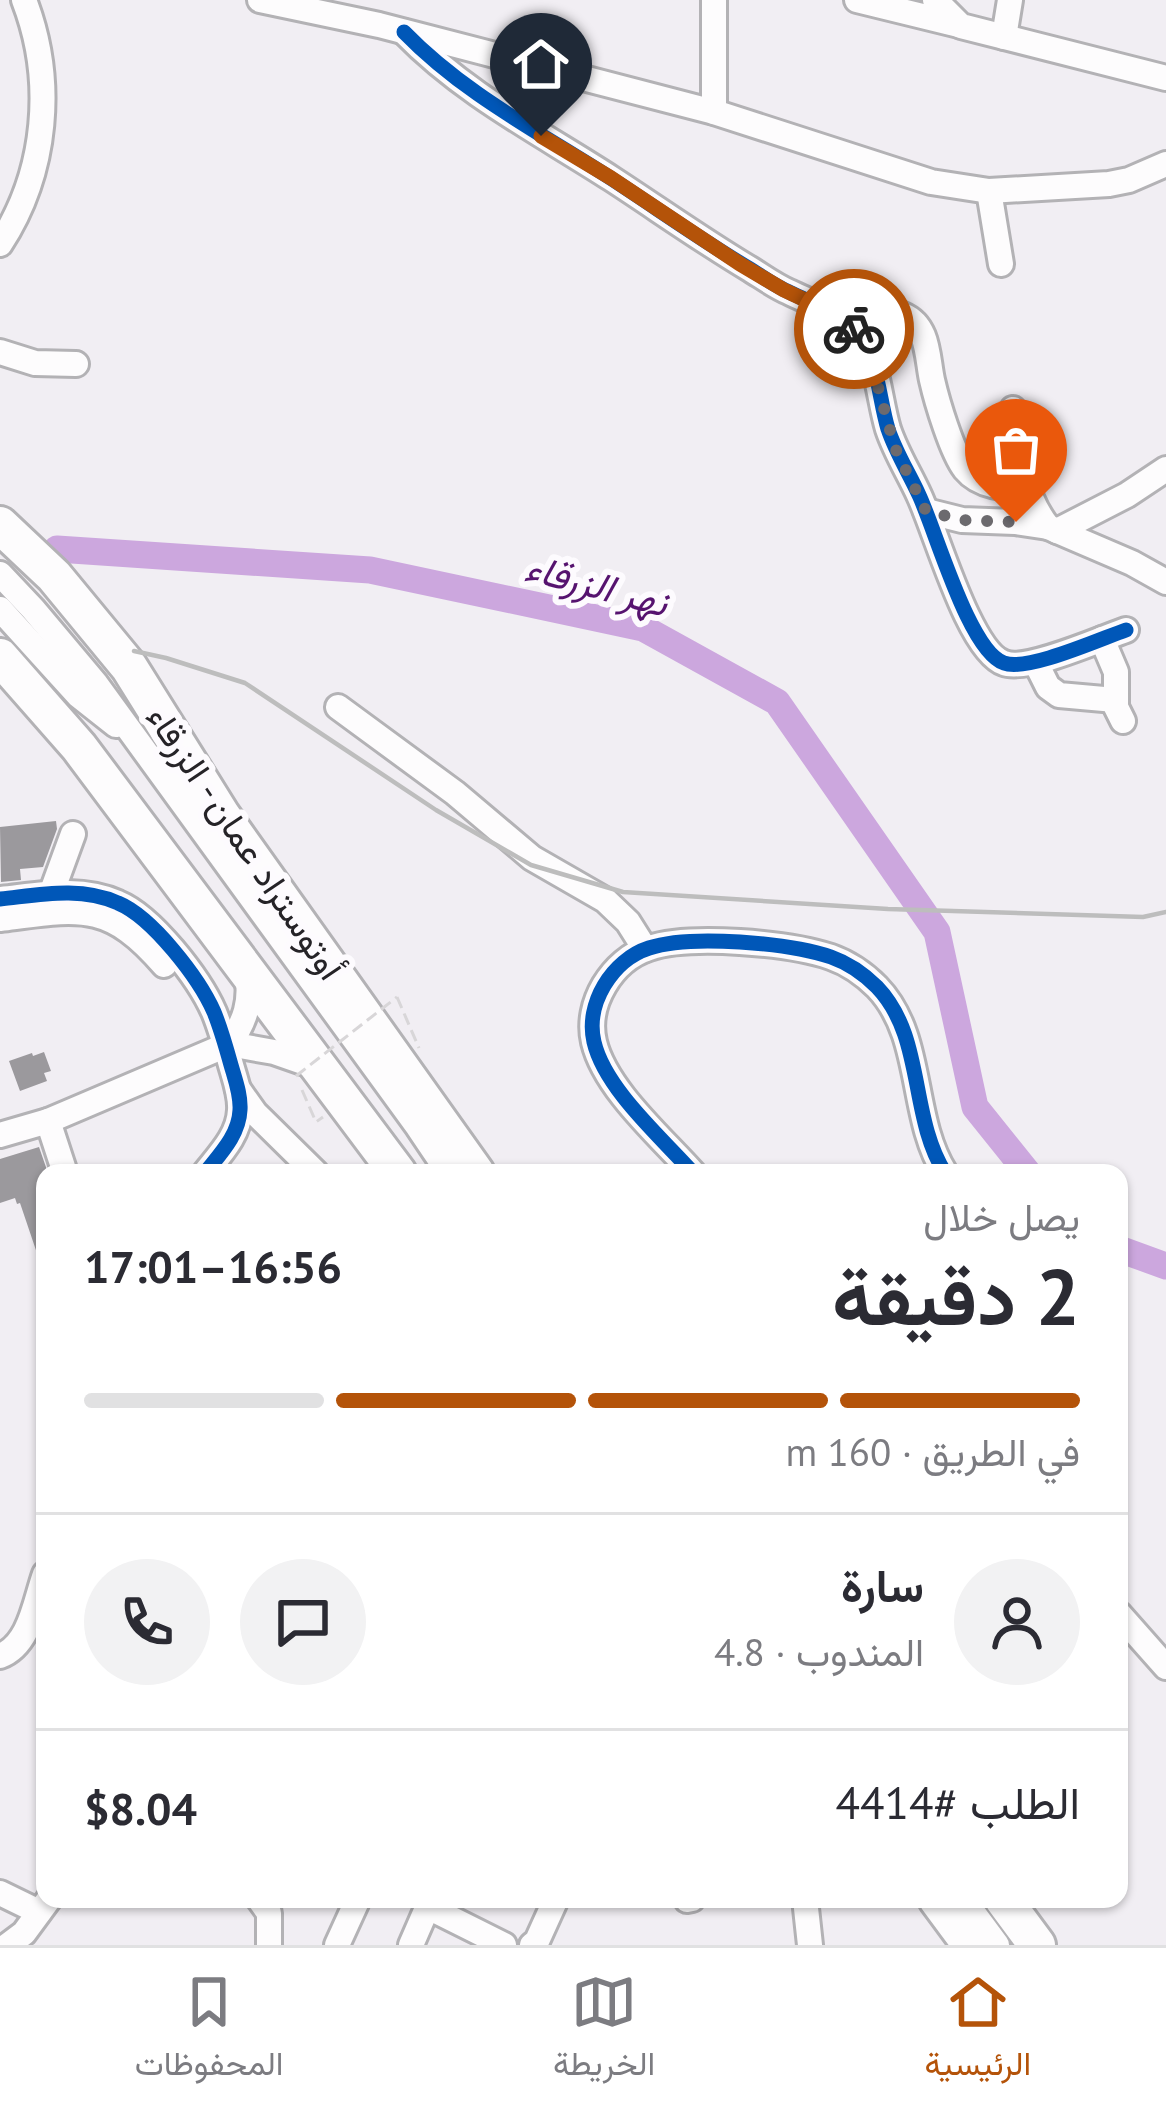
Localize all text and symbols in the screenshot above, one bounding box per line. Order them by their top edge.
pin [490,13,592,136]
icon: home [508,31,574,97]
courier [794,269,914,389]
icon: bike [821,296,887,362]
pin [965,399,1067,522]
icon: bag [983,417,1049,483]
water label: نهر الزرقاء [520,541,676,628]
street label: أوتوستراد عمان - الزرقاء [137,696,355,988]
text: يصل خلال [923,1191,1080,1242]
text: 16:56–17:01 [84,1237,342,1295]
text: 2 دقيقة [832,1246,1080,1347]
text: في الطريق · 160 m [785,1426,1080,1477]
text: سارة [841,1556,924,1614]
button: phone [84,1559,210,1685]
button: chat [240,1559,366,1685]
button: person [954,1559,1080,1685]
text: المندوب · 4.8 [714,1626,924,1677]
text: الطلب #4414 [835,1773,1080,1831]
text: $8.04 [84,1779,197,1837]
tab: المحفوظات [135,1969,283,2093]
tab: الخريطة [553,1969,655,2093]
tab: الرئيسية [925,1969,1031,2093]

